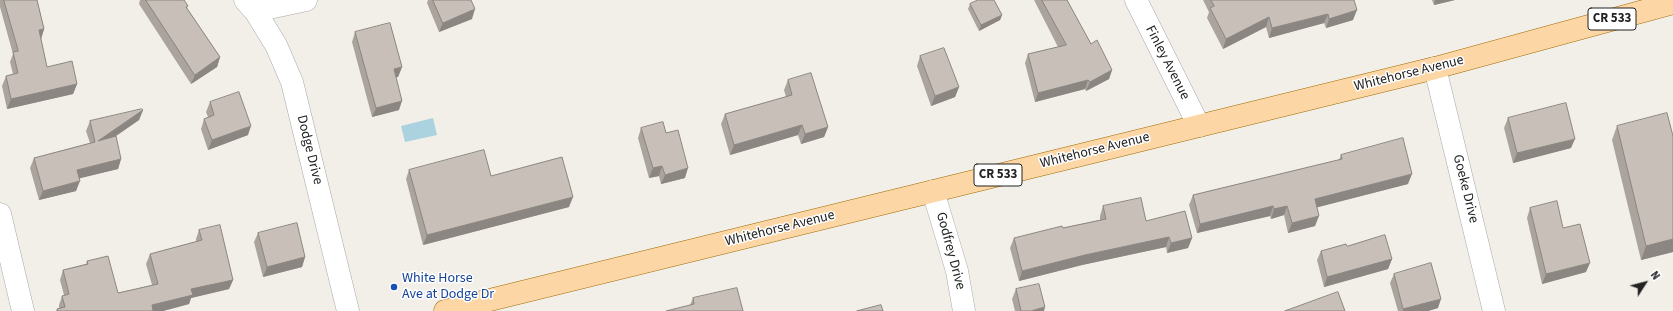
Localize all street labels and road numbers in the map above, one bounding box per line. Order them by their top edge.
road number: CR 533 [1588,8,1636,30]
street label: Finley Avenue [1141,23,1193,103]
street label: Whitehorse Avenue [1352,52,1466,96]
street label: Dodge Drive [292,114,326,186]
street label: Whitehorse Avenue [1038,129,1152,173]
street label: Goeke Drive [1448,153,1482,225]
road number: CR 533 [974,164,1022,186]
street label: Whitehorse Avenue [723,207,837,251]
street label: Godfrey Drive [932,210,968,292]

